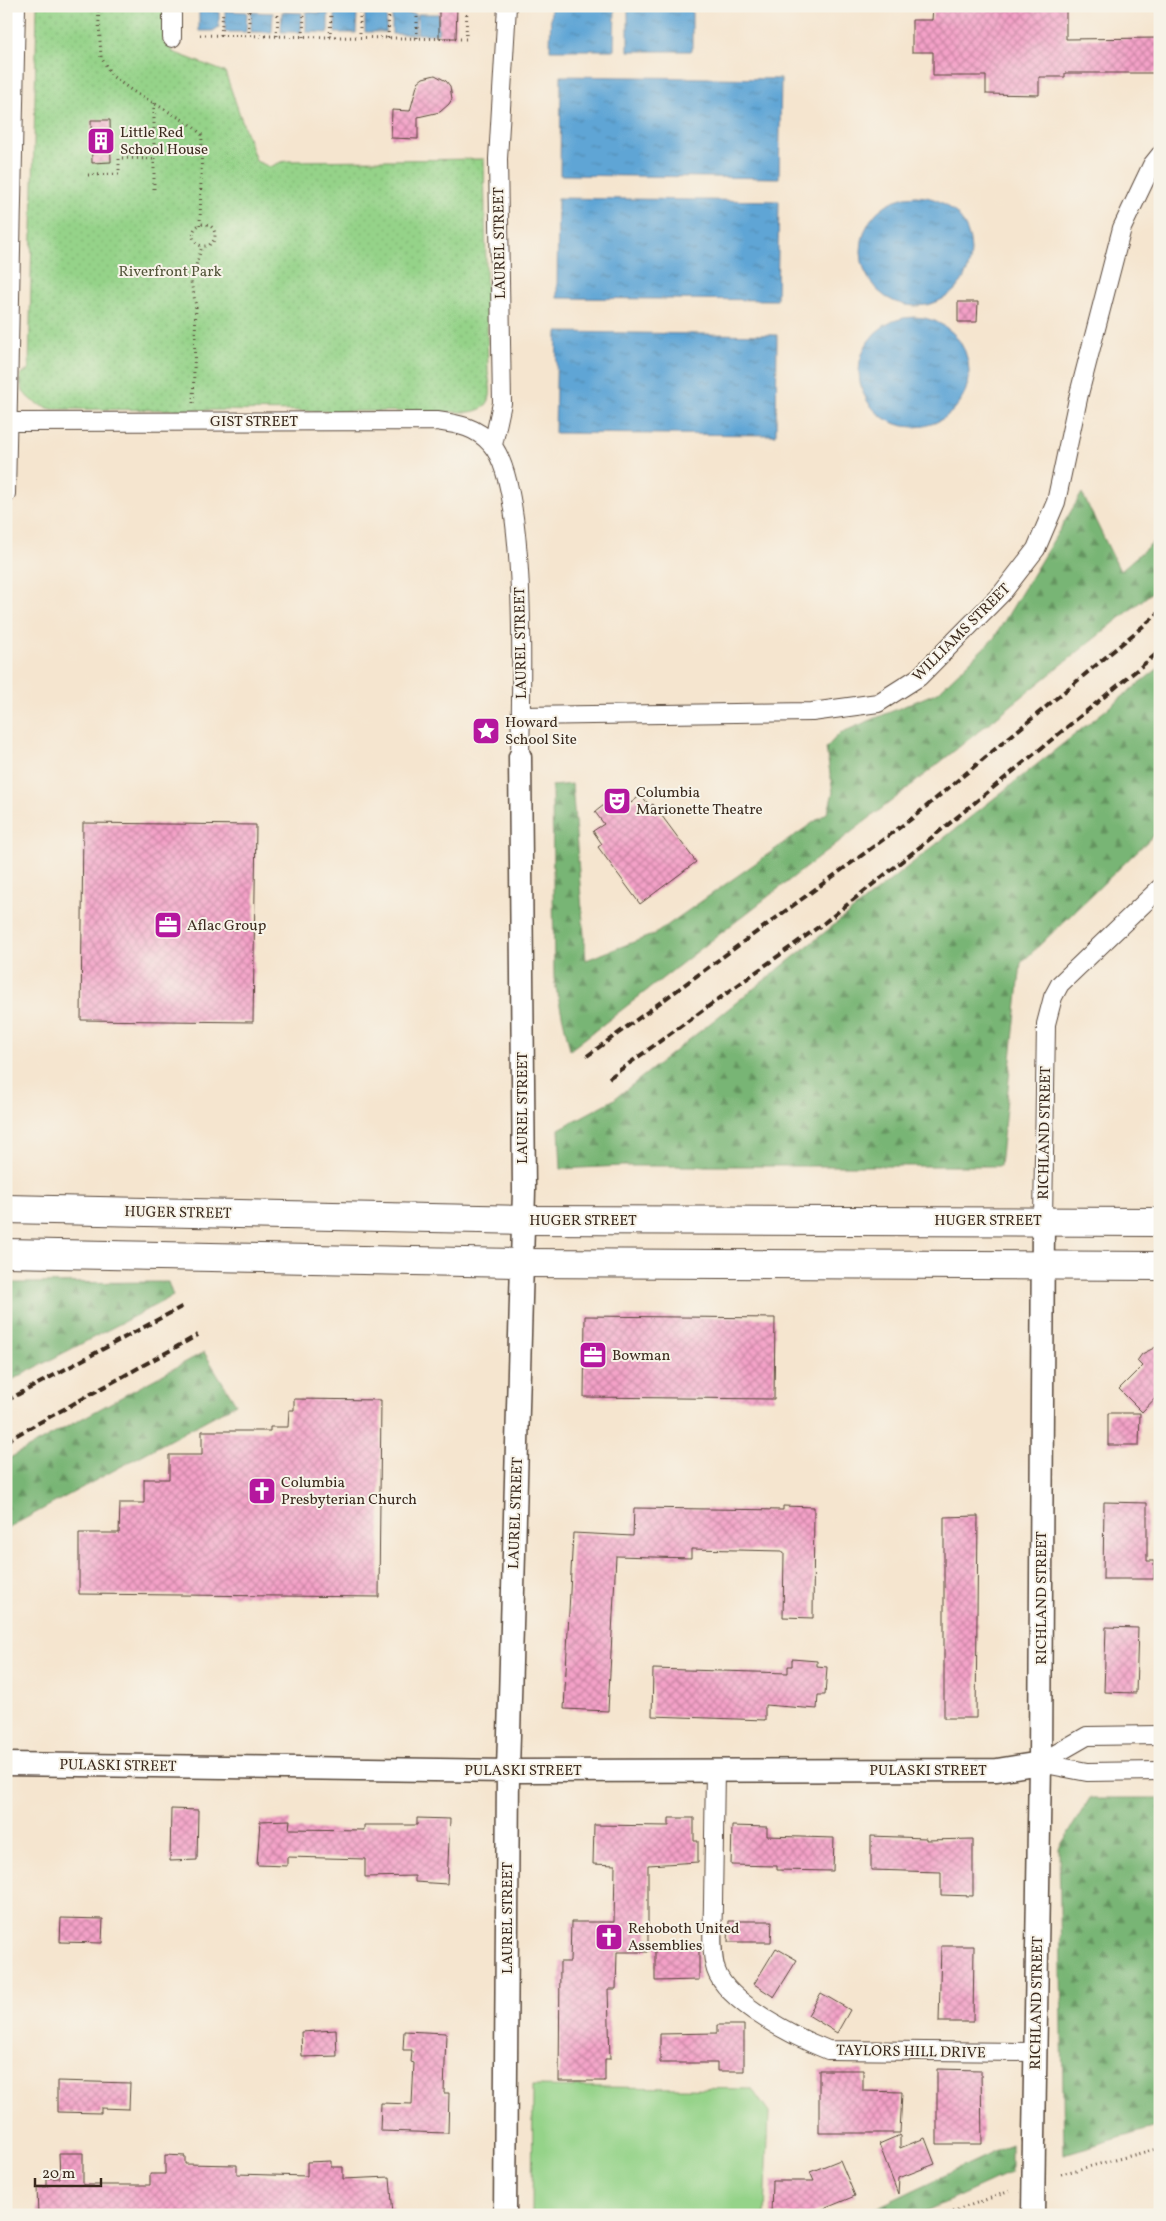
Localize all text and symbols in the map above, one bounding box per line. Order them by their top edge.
place label: Little Red School House [120,123,208,161]
building icon: Little Red School House [86,126,116,156]
street label: LAUREL STREET [489,187,512,299]
park label: Riverfront Park [118,262,222,283]
street label: GIST STREET [210,412,298,433]
street label: WILLIAMS STREET [908,579,1016,687]
street label: LAUREL STREET [510,587,533,699]
place label: Howard School Site [505,713,577,751]
place icon: Howard School Site [471,716,501,746]
place label: Columbia Marionette Theatre [636,783,763,821]
theatre icon: Columbia Marionette Theatre [602,786,632,816]
office icon: Aflac Group [153,910,183,940]
place label: Aflac Group [187,916,266,937]
street label: LAUREL STREET [513,1052,534,1164]
street label: RICHLAND STREET [1034,1066,1057,1200]
street label: HUGER STREET [124,1202,232,1225]
street label: HUGER STREET [529,1211,637,1232]
street label: HUGER STREET [934,1211,1042,1232]
office icon: Bowman [578,1340,608,1370]
place label: Bowman [612,1346,671,1367]
street label: LAUREL STREET [504,1457,529,1569]
place label: Columbia Presbyterian Church [281,1473,417,1511]
church icon: Columbia Presbyterian Church [247,1476,277,1506]
street label: RICHLAND STREET [1032,1531,1053,1665]
street label: PULASKI STREET [59,1755,177,1778]
street label: PULASKI STREET [464,1761,582,1782]
street label: PULASKI STREET [869,1761,987,1782]
street label: LAUREL STREET [498,1862,519,1974]
place label: Rehoboth United Assemblies [628,1919,740,1957]
church icon: Rehoboth United Assemblies [594,1922,624,1952]
street label: RICHLAND STREET [1026,1936,1049,2070]
street label: TAYLORS HILL DRIVE [836,2041,986,2064]
scale bar [35,2156,101,2188]
text: 20 m [42,2164,75,2185]

